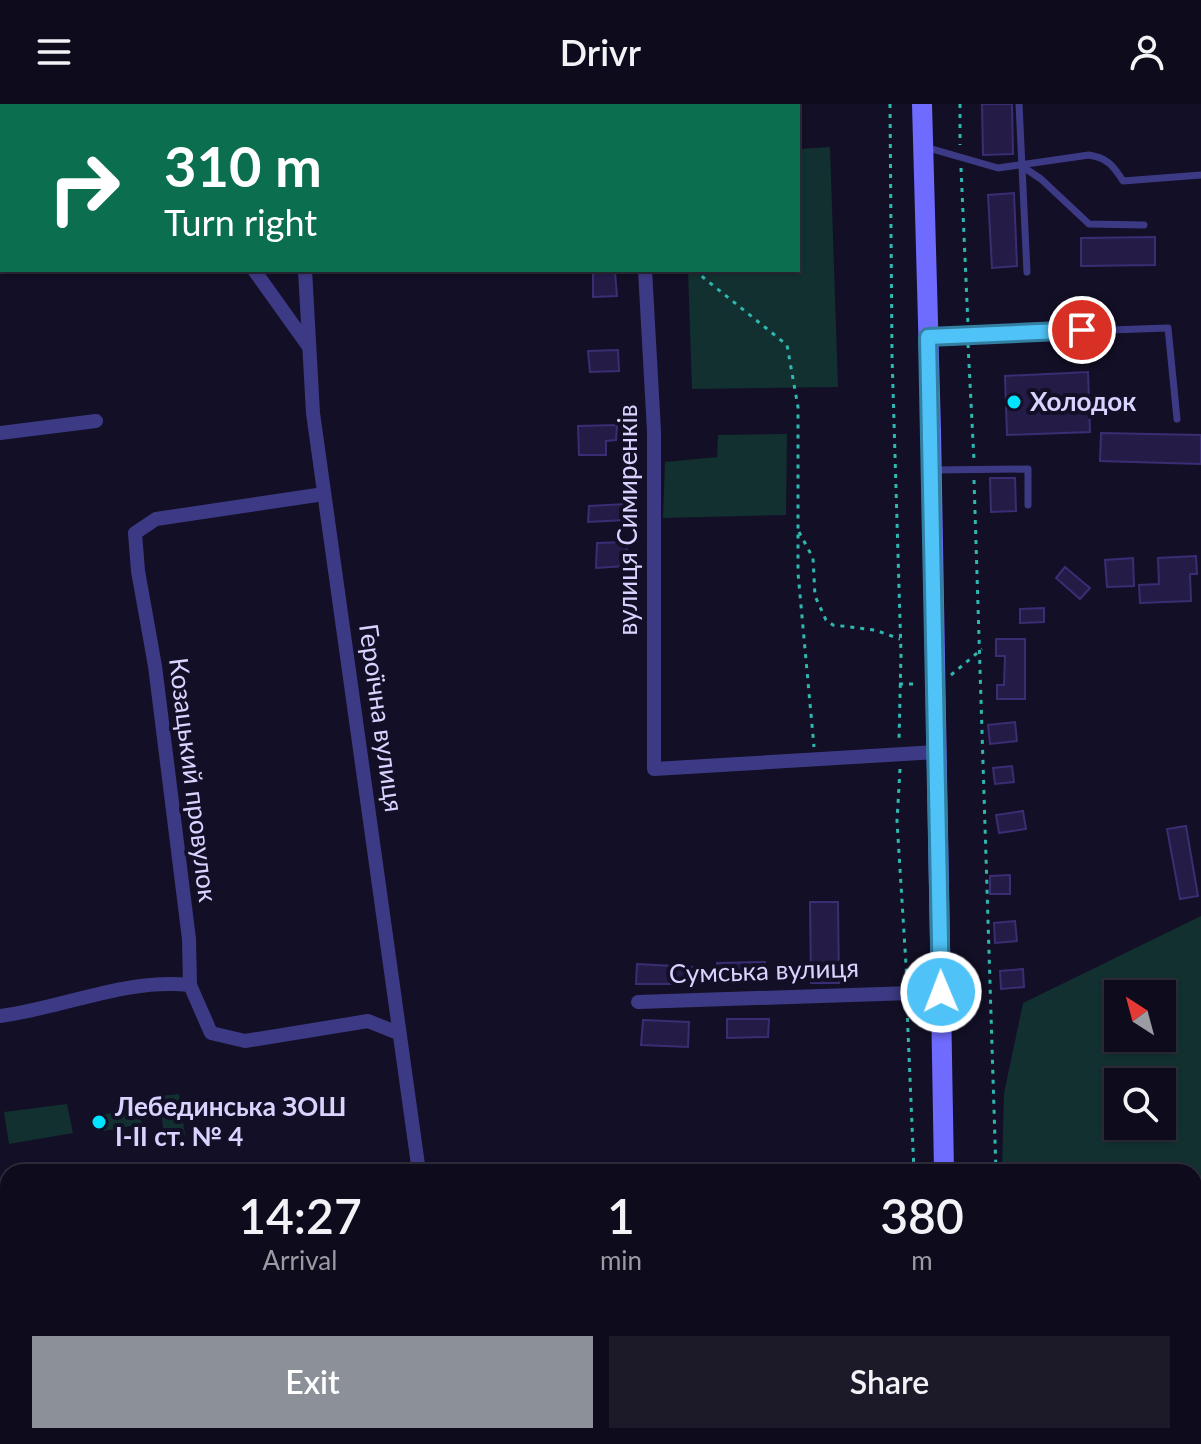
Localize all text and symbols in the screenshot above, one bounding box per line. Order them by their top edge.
icon: menu [32,30,76,74]
text: Drivr [560,30,641,74]
icon: person [1125,30,1169,74]
text: 310 m [164,132,322,199]
icon: right [32,136,136,240]
text: Turn right [164,200,317,244]
pin [1048,296,1116,364]
icon: arrive [1060,308,1104,352]
place label: Холодок [1030,385,1136,417]
marker: Холодок [1005,393,1023,411]
street label: вулиця Симиренків [611,404,643,636]
street label: Героїчна вулиця [353,622,411,814]
street label: Козацький провулок [163,656,225,904]
position arrow [899,950,983,1034]
street label: Сумська вулиця [668,951,859,989]
north arrow [1104,980,1176,1052]
map controls [1104,980,1176,1140]
button: search [1104,1068,1176,1140]
place label: Лебединська ЗОШ І-ІІ ст. № 4 [114,1090,347,1152]
marker: Лебединська ЗОШ І-ІІ ст. № 4 [90,1113,108,1131]
text: 14:27 [238,1187,362,1244]
text: 1 [607,1187,635,1244]
text: 380 [880,1187,964,1244]
text: Arrival [263,1244,337,1276]
text: min [600,1244,642,1276]
text: m [911,1244,933,1276]
button: Exit [32,1336,593,1428]
button: Share [609,1336,1170,1428]

